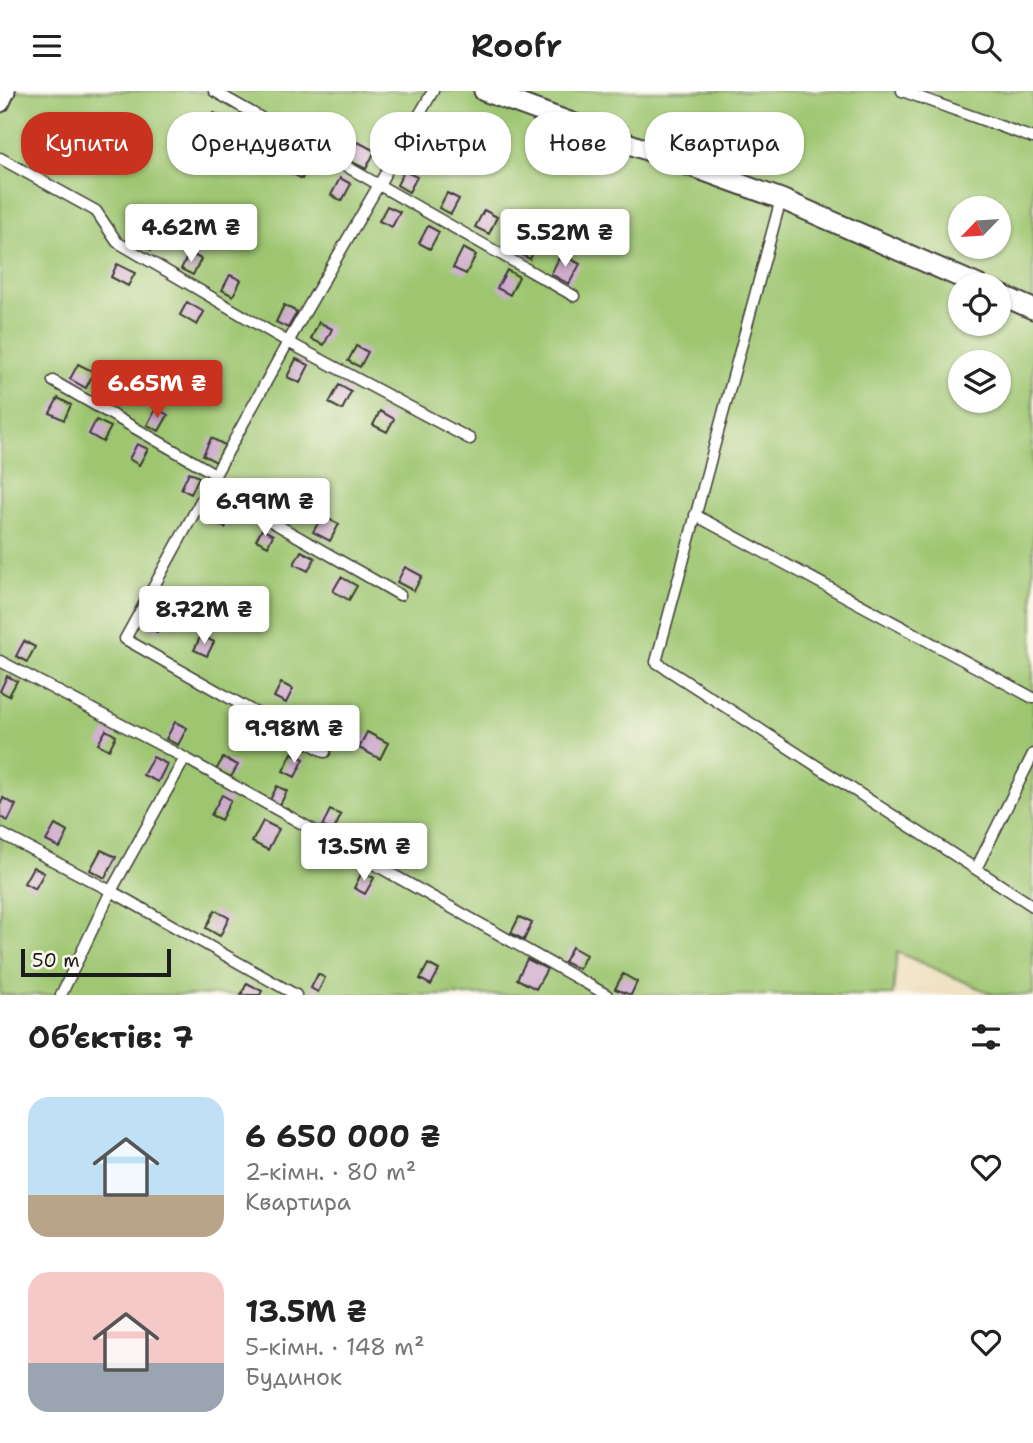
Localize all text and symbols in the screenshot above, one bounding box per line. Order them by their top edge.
text: Roofr [471,24,562,67]
icon: menu [28,27,66,65]
icon: search [967,27,1005,65]
chip: Купити [21,112,153,175]
chip: Орендувати [167,112,356,175]
chip: Фільтри [370,112,511,175]
chip: Нове [525,112,631,175]
chip: Квартира [645,112,804,175]
north arrow [948,196,1012,259]
map controls [948,196,1011,413]
pin: 4.62M ₴ [126,205,256,264]
pin: 5.52M ₴ [500,209,630,269]
text: 4.62M ₴ [141,212,241,242]
text: 5.52M ₴ [516,217,614,247]
button: locate [948,273,1011,336]
button: layers [948,350,1011,413]
pin: 6.65M ₴ [92,361,222,420]
text: 6.65M ₴ [107,368,207,398]
pin: 6.99M ₴ [200,479,330,538]
text: 6.99M ₴ [216,486,314,516]
pin: 8.72M ₴ [139,587,269,646]
text: 8.72M ₴ [155,594,253,624]
pin: 9.98M ₴ [229,705,359,765]
text: 9.98M ₴ [245,713,343,743]
pin: 13.5M ₴ [299,823,429,883]
text: 13.5M ₴ [317,831,411,861]
scale bar [21,946,172,978]
text: 50 m [32,948,80,973]
text: Об’єктів: 7 [28,1017,194,1058]
icon: filters [967,1018,1005,1056]
text: 6 650 000 ₴ [245,1116,441,1157]
icon: home [84,1125,168,1209]
icon: heart [967,1148,1005,1186]
text: 2-кімн. · 80 m² [245,1157,416,1187]
text: Квартира [245,1187,351,1217]
text: 13.5M ₴ [245,1291,367,1332]
icon: home [84,1300,168,1384]
icon: heart [967,1323,1005,1361]
text: 5-кімн. · 148 m² [245,1332,424,1362]
text: Будинок [245,1362,342,1392]

